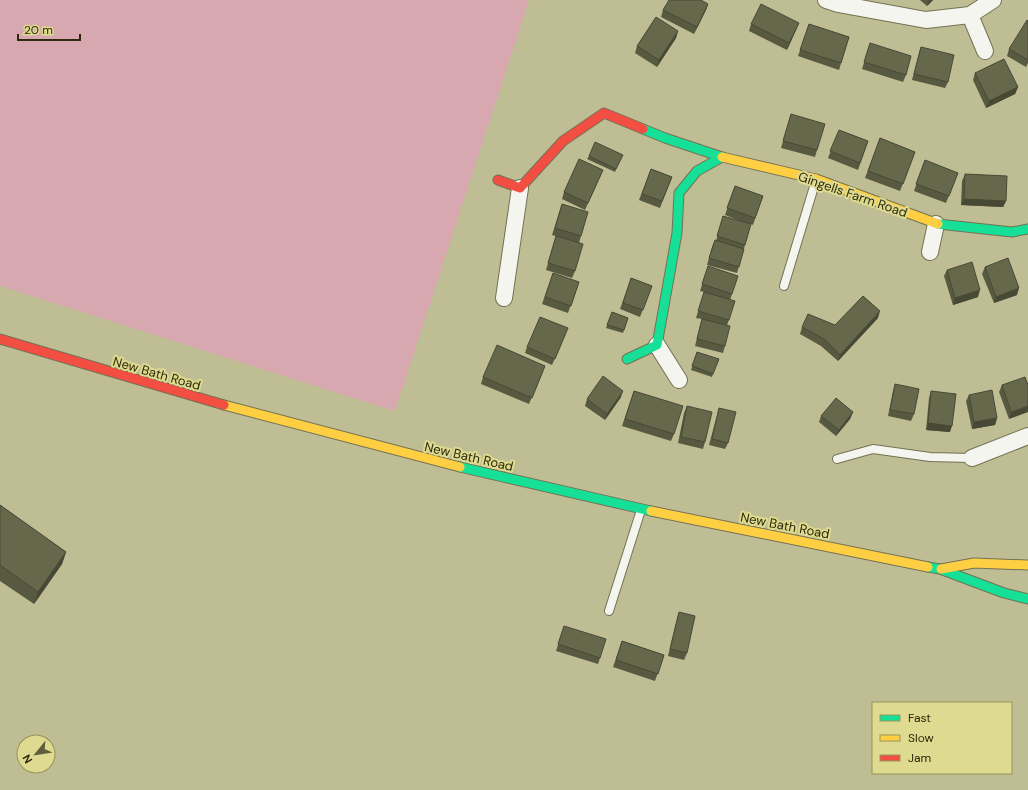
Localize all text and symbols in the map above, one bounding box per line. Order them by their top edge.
scale bar [18,16,80,42]
text: 20 m [24,22,53,38]
street label: Gingells Farm Road [796,168,910,221]
street label: New Bath Road [111,353,203,394]
street label: New Bath Road [423,438,515,475]
street label: New Bath Road [739,509,831,542]
legend [872,702,1012,774]
text: Fast [908,710,931,726]
text: Slow [908,730,934,746]
north arrow [16,734,56,774]
text: Jam [908,750,931,766]
text: N [19,752,35,766]

